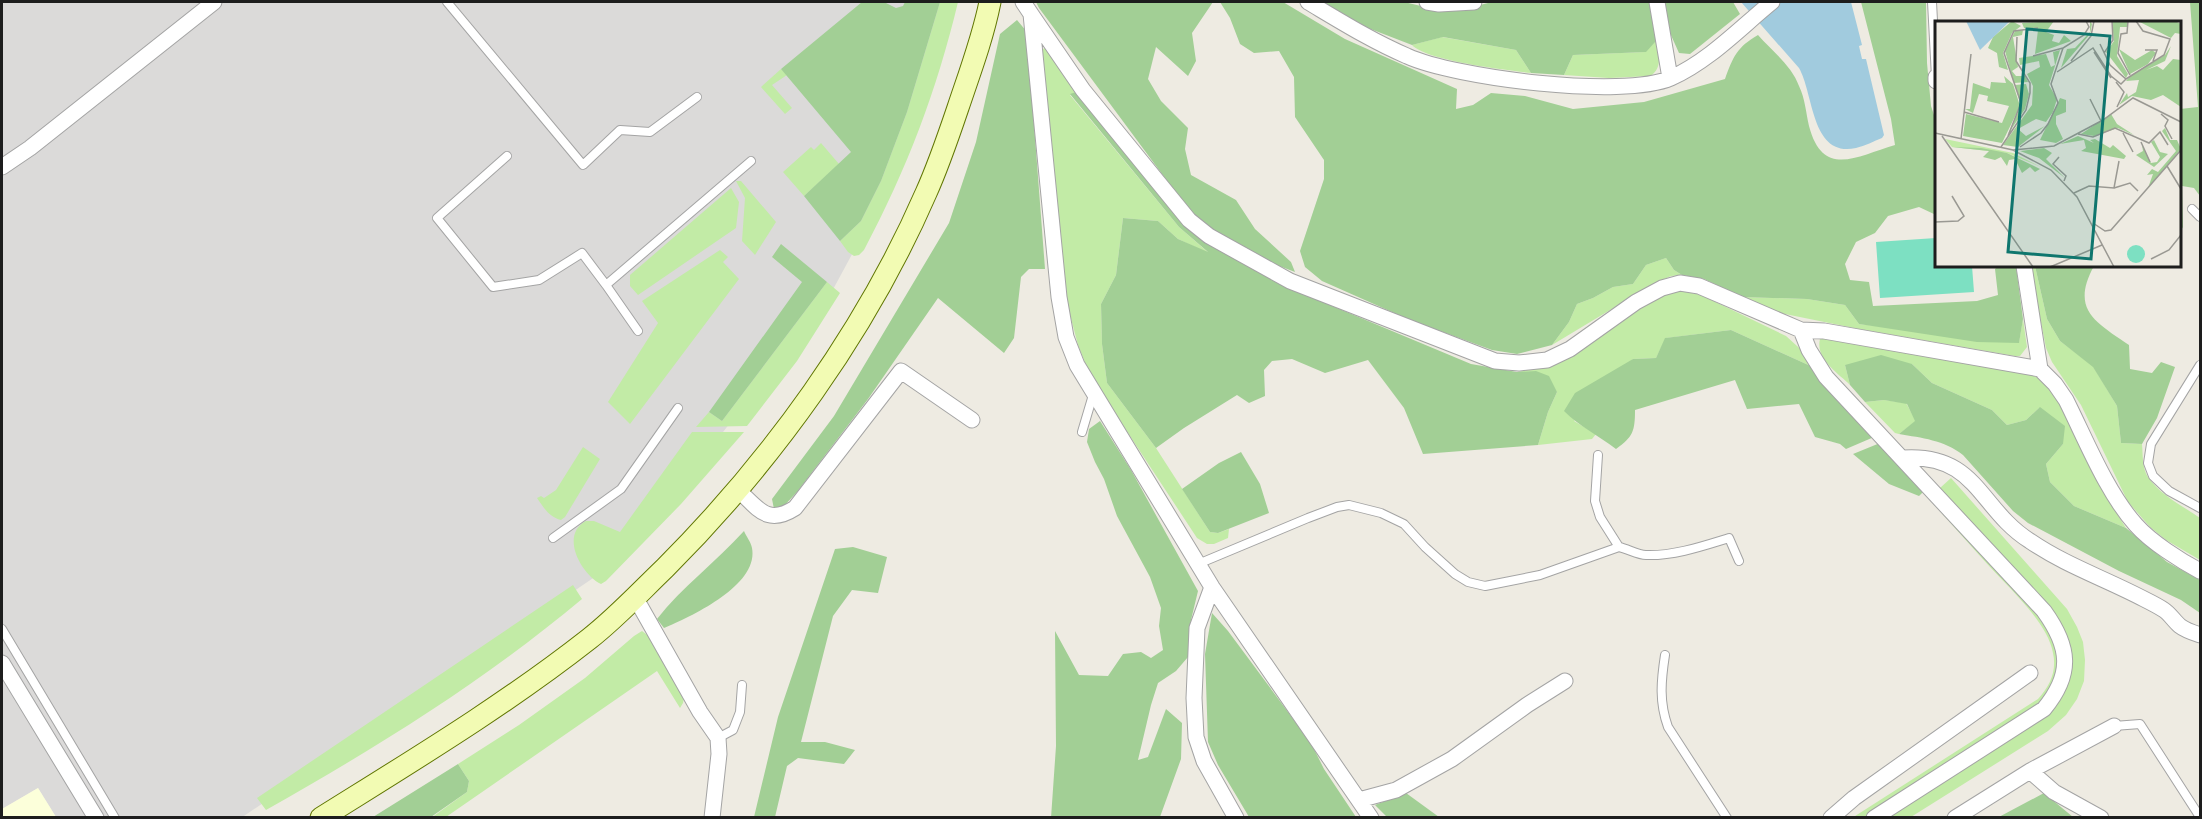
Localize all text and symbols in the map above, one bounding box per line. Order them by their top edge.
inset map [1935,21,2181,267]

